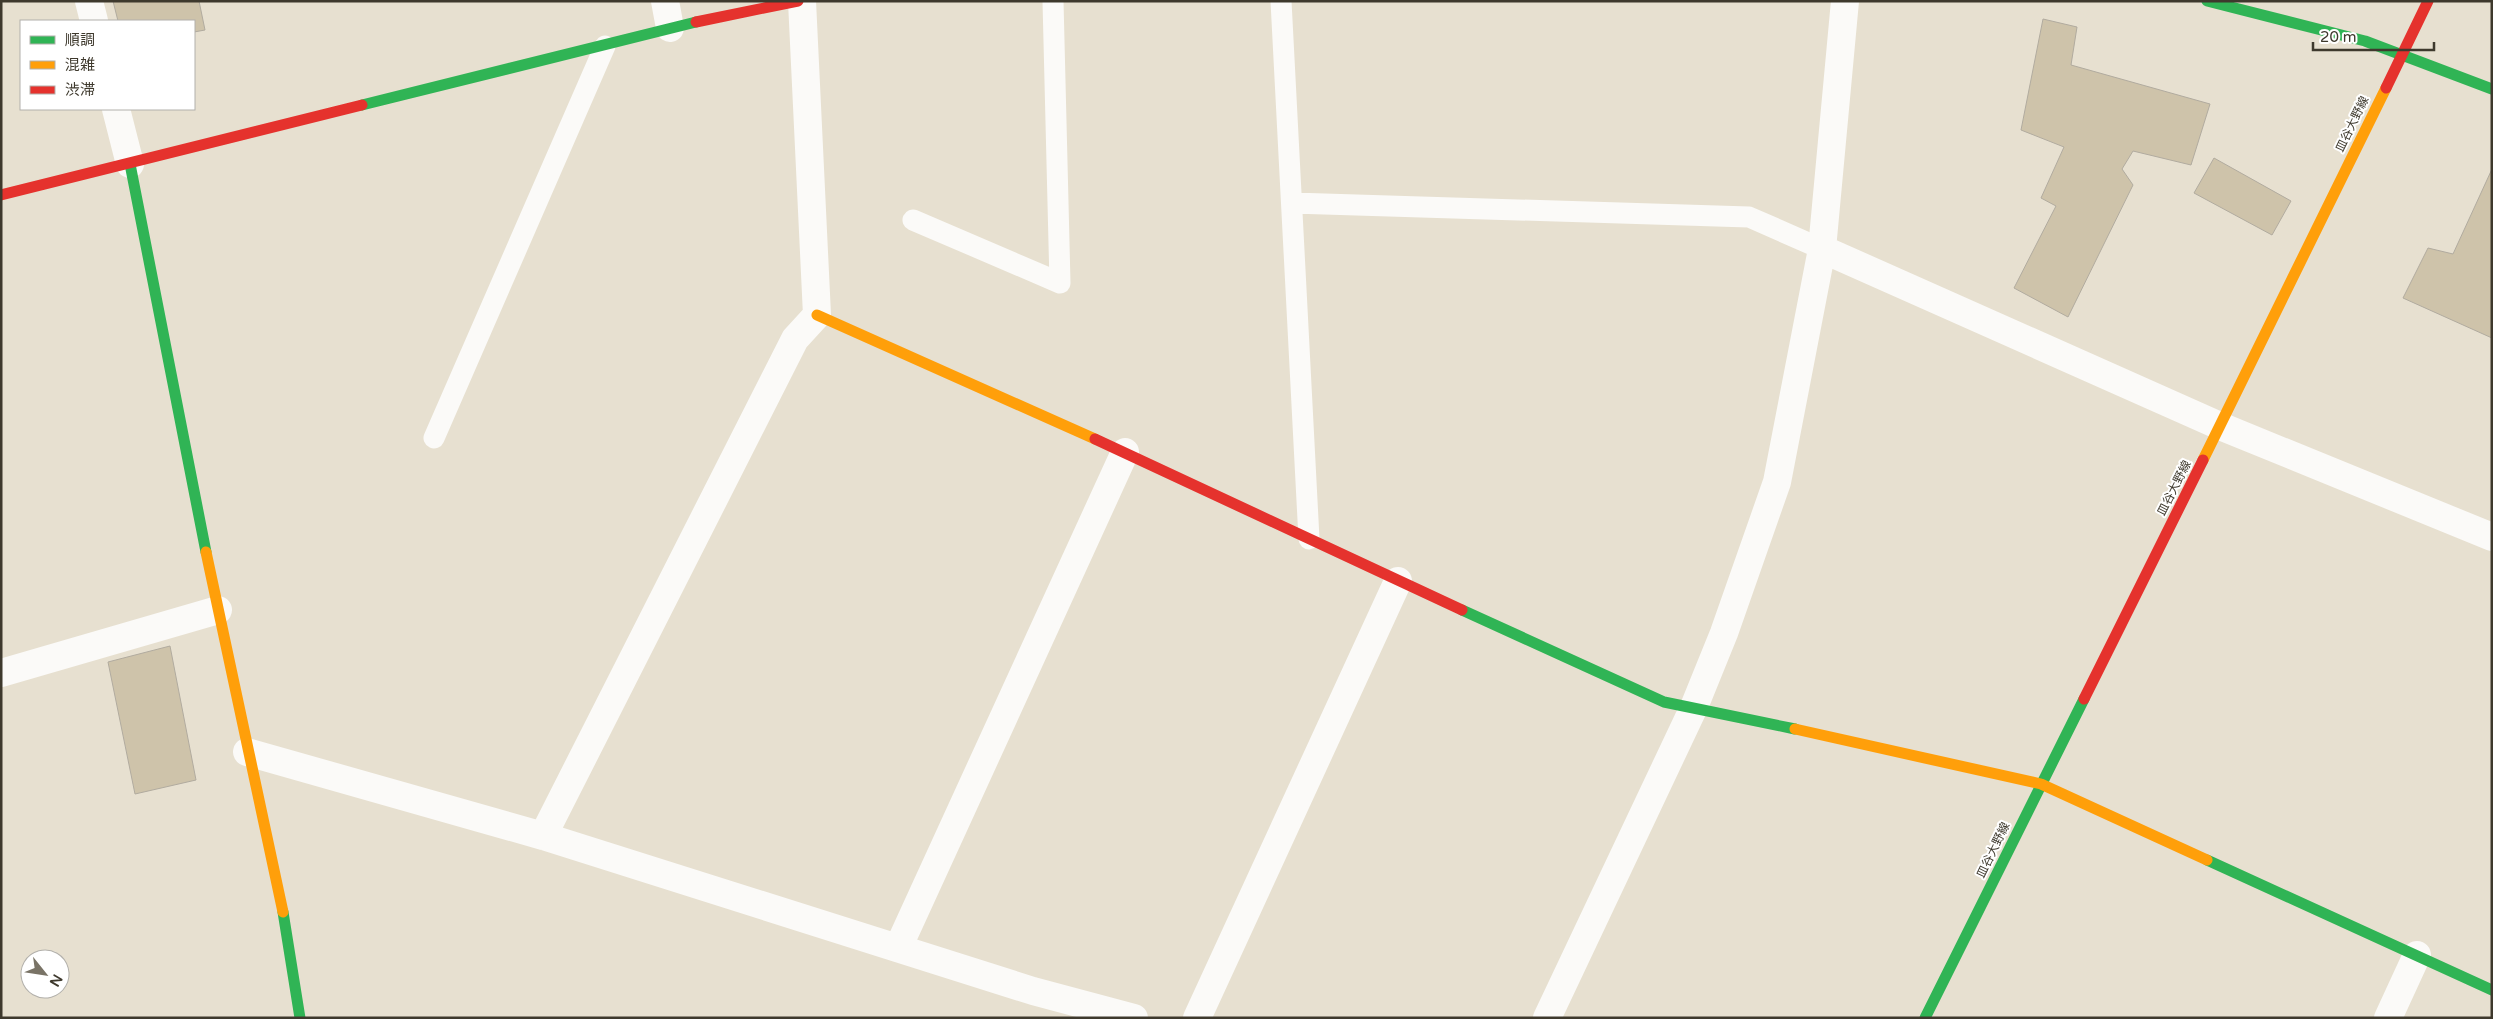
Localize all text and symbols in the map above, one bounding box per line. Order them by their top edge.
legend [20,20,195,110]
scale bar [2313,20,2434,52]
text: 20 m [2320,28,2357,46]
text: 順調 [65,31,95,49]
text: 混雑 [65,56,95,74]
text: 渋滞 [65,81,95,99]
street label: 皿谷大野線 [2333,94,2371,154]
street label: 皿谷大野線 [2154,458,2194,518]
street label: 皿谷大野線 [1974,820,2012,880]
north arrow [20,949,70,999]
text: N [46,971,66,989]

